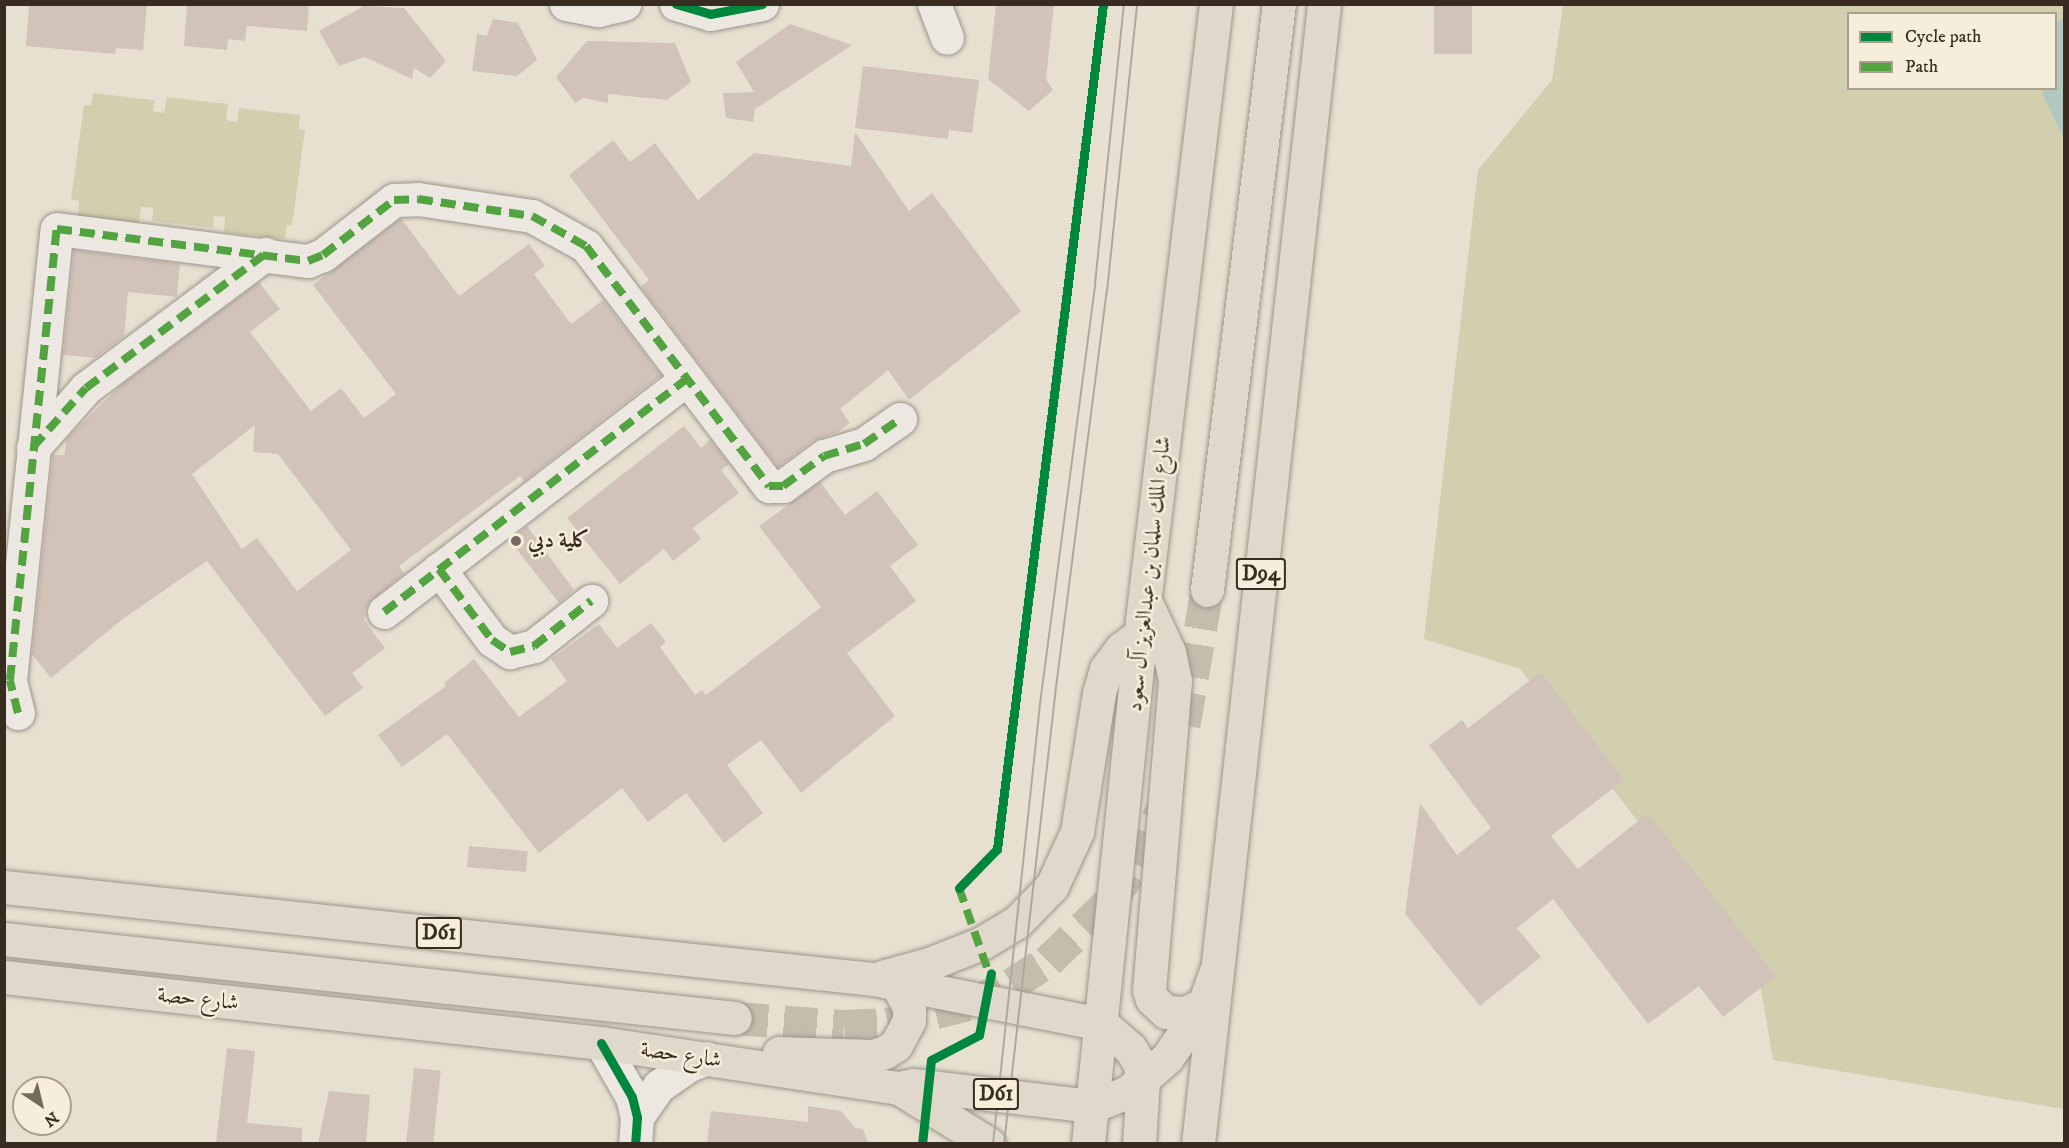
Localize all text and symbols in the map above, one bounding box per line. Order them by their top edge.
legend [1847,12,2057,90]
text: Cycle path [1905,26,1982,48]
text: Path [1905,56,1938,78]
street label: شارع الملك سلمان بن عبدالعزيز آل سعود [1121,435,1177,713]
place label: كلية دبي [528,528,590,554]
marker: كلية دبي [509,534,523,548]
road number: D94 [1236,556,1286,592]
road number: D61 [415,915,463,951]
street label: شارع حصة [156,982,240,1016]
street label: شارع حصة [639,1036,723,1074]
north arrow [12,1076,72,1136]
road number: D61 [972,1076,1020,1112]
text: N [40,1107,62,1131]

